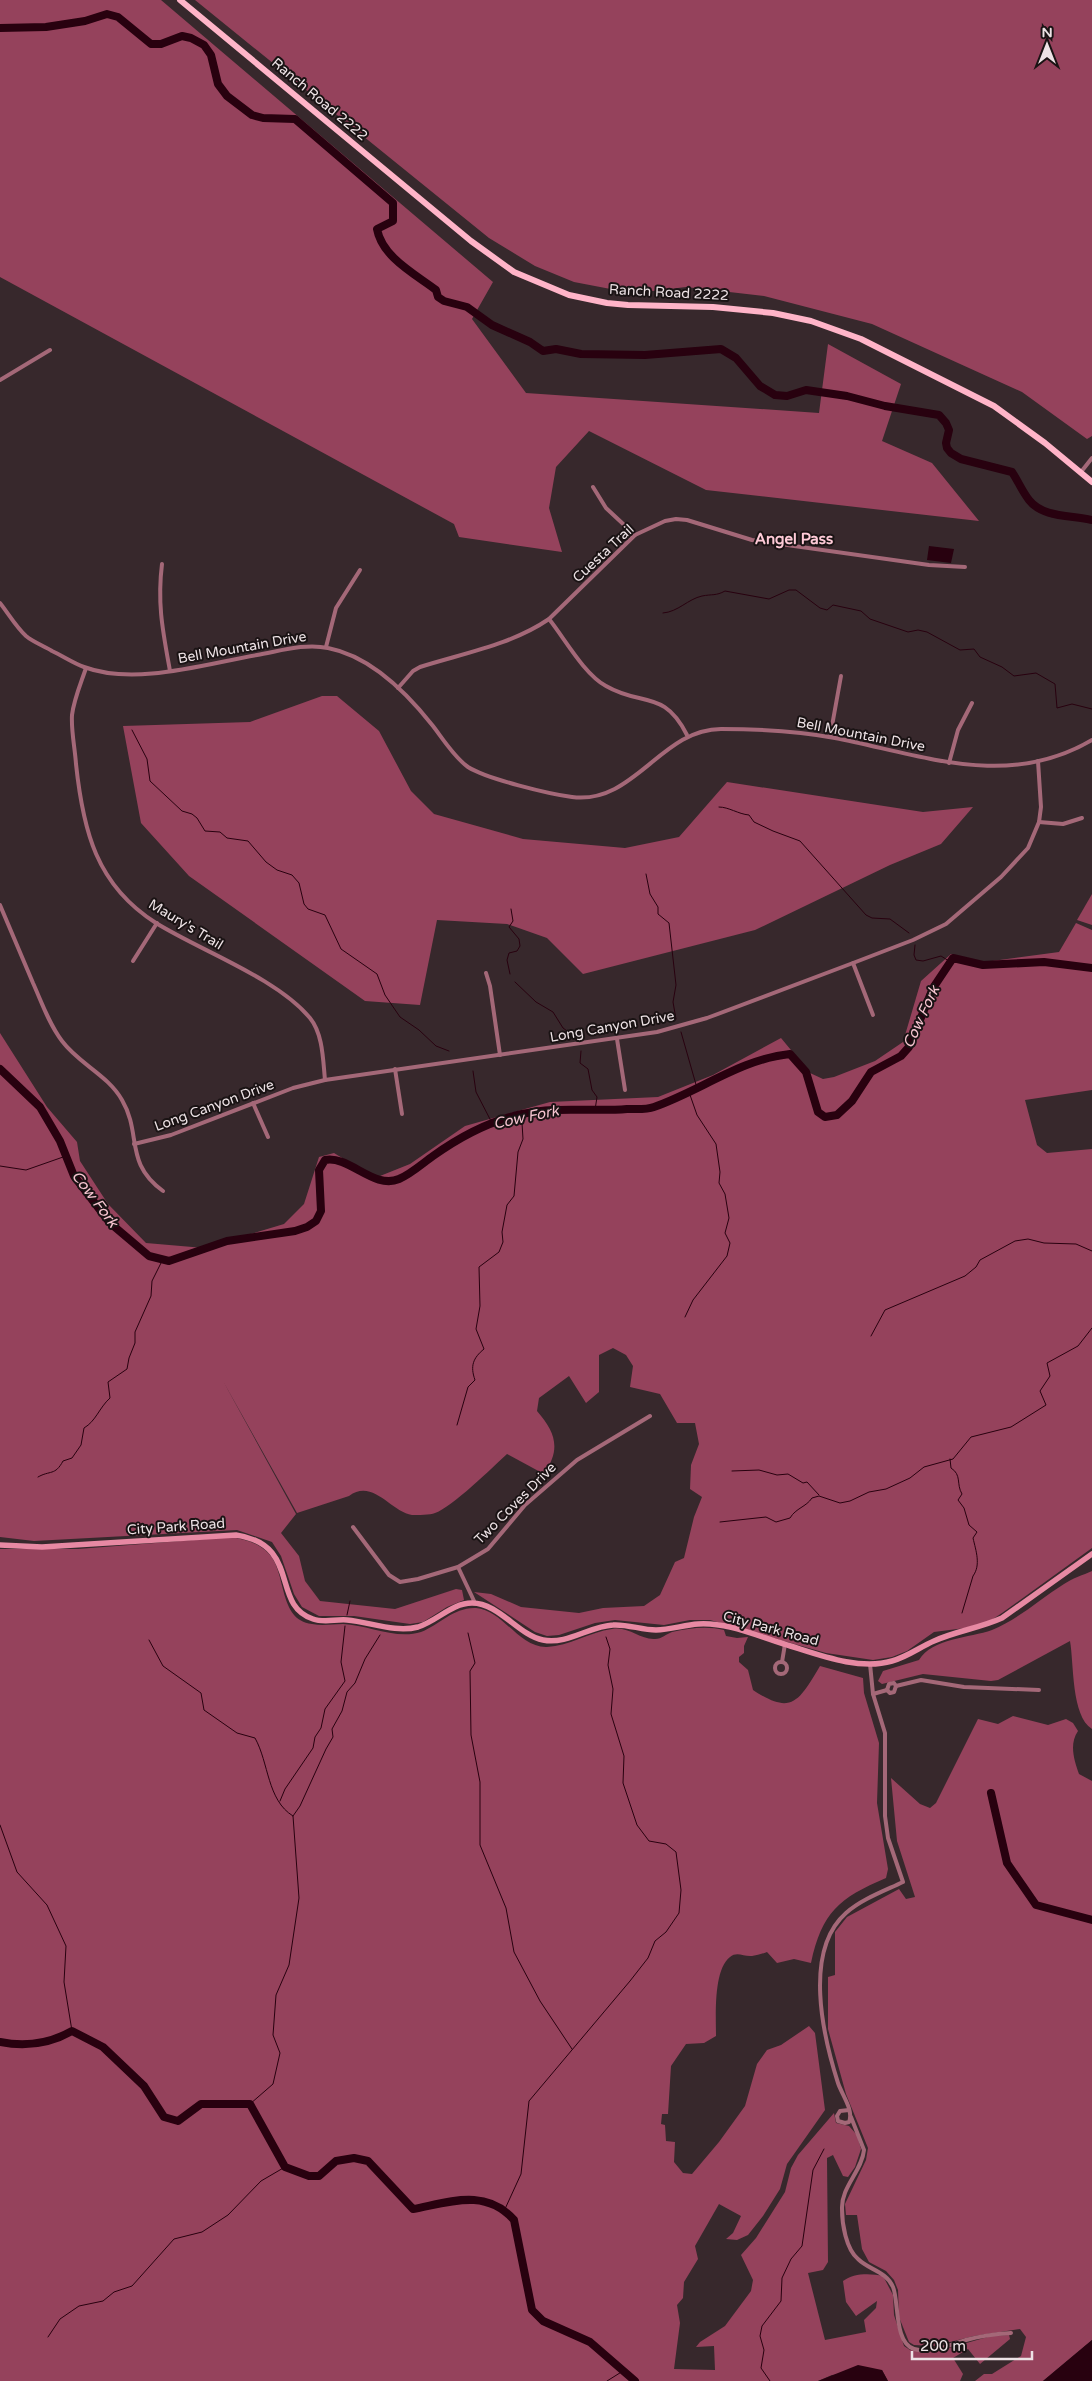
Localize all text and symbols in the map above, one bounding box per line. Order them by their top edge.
north arrow [1022,20,1072,70]
text: N [1041,24,1053,41]
street label: Ranch Road 2222 [268,54,371,144]
street label: Ranch Road 2222 [609,281,729,304]
street label: Cuesta Trail [569,521,637,586]
district label: Angel Pass [755,530,833,549]
street label: Bell Mountain Drive [176,628,308,667]
street label: Bell Mountain Drive [795,714,927,755]
street label: Maury's Trail [145,895,226,953]
water label: Cow Fork [899,981,944,1051]
street label: Long Canyon Drive [548,1007,676,1046]
street label: Long Canyon Drive [152,1076,276,1135]
water label: Cow Fork [492,1101,562,1133]
water label: Cow Fork [68,1167,123,1232]
street label: Two Coves Drive [471,1459,560,1548]
street label: City Park Road [126,1515,226,1538]
street label: City Park Road [721,1608,821,1649]
scale bar [912,2328,1032,2360]
text: 200 m [920,2337,966,2355]

